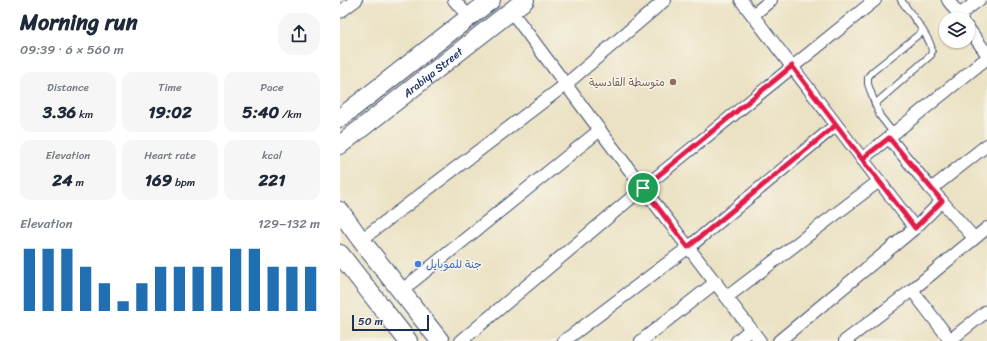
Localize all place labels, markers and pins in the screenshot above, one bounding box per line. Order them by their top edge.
place label: متوسطة القادسية [589,73,665,92]
marker: متوسطة القادسية [668,77,678,87]
pin [626,171,660,205]
place label: جنة للموبايل [426,255,482,274]
marker: جنة للموبايل [413,259,423,269]

